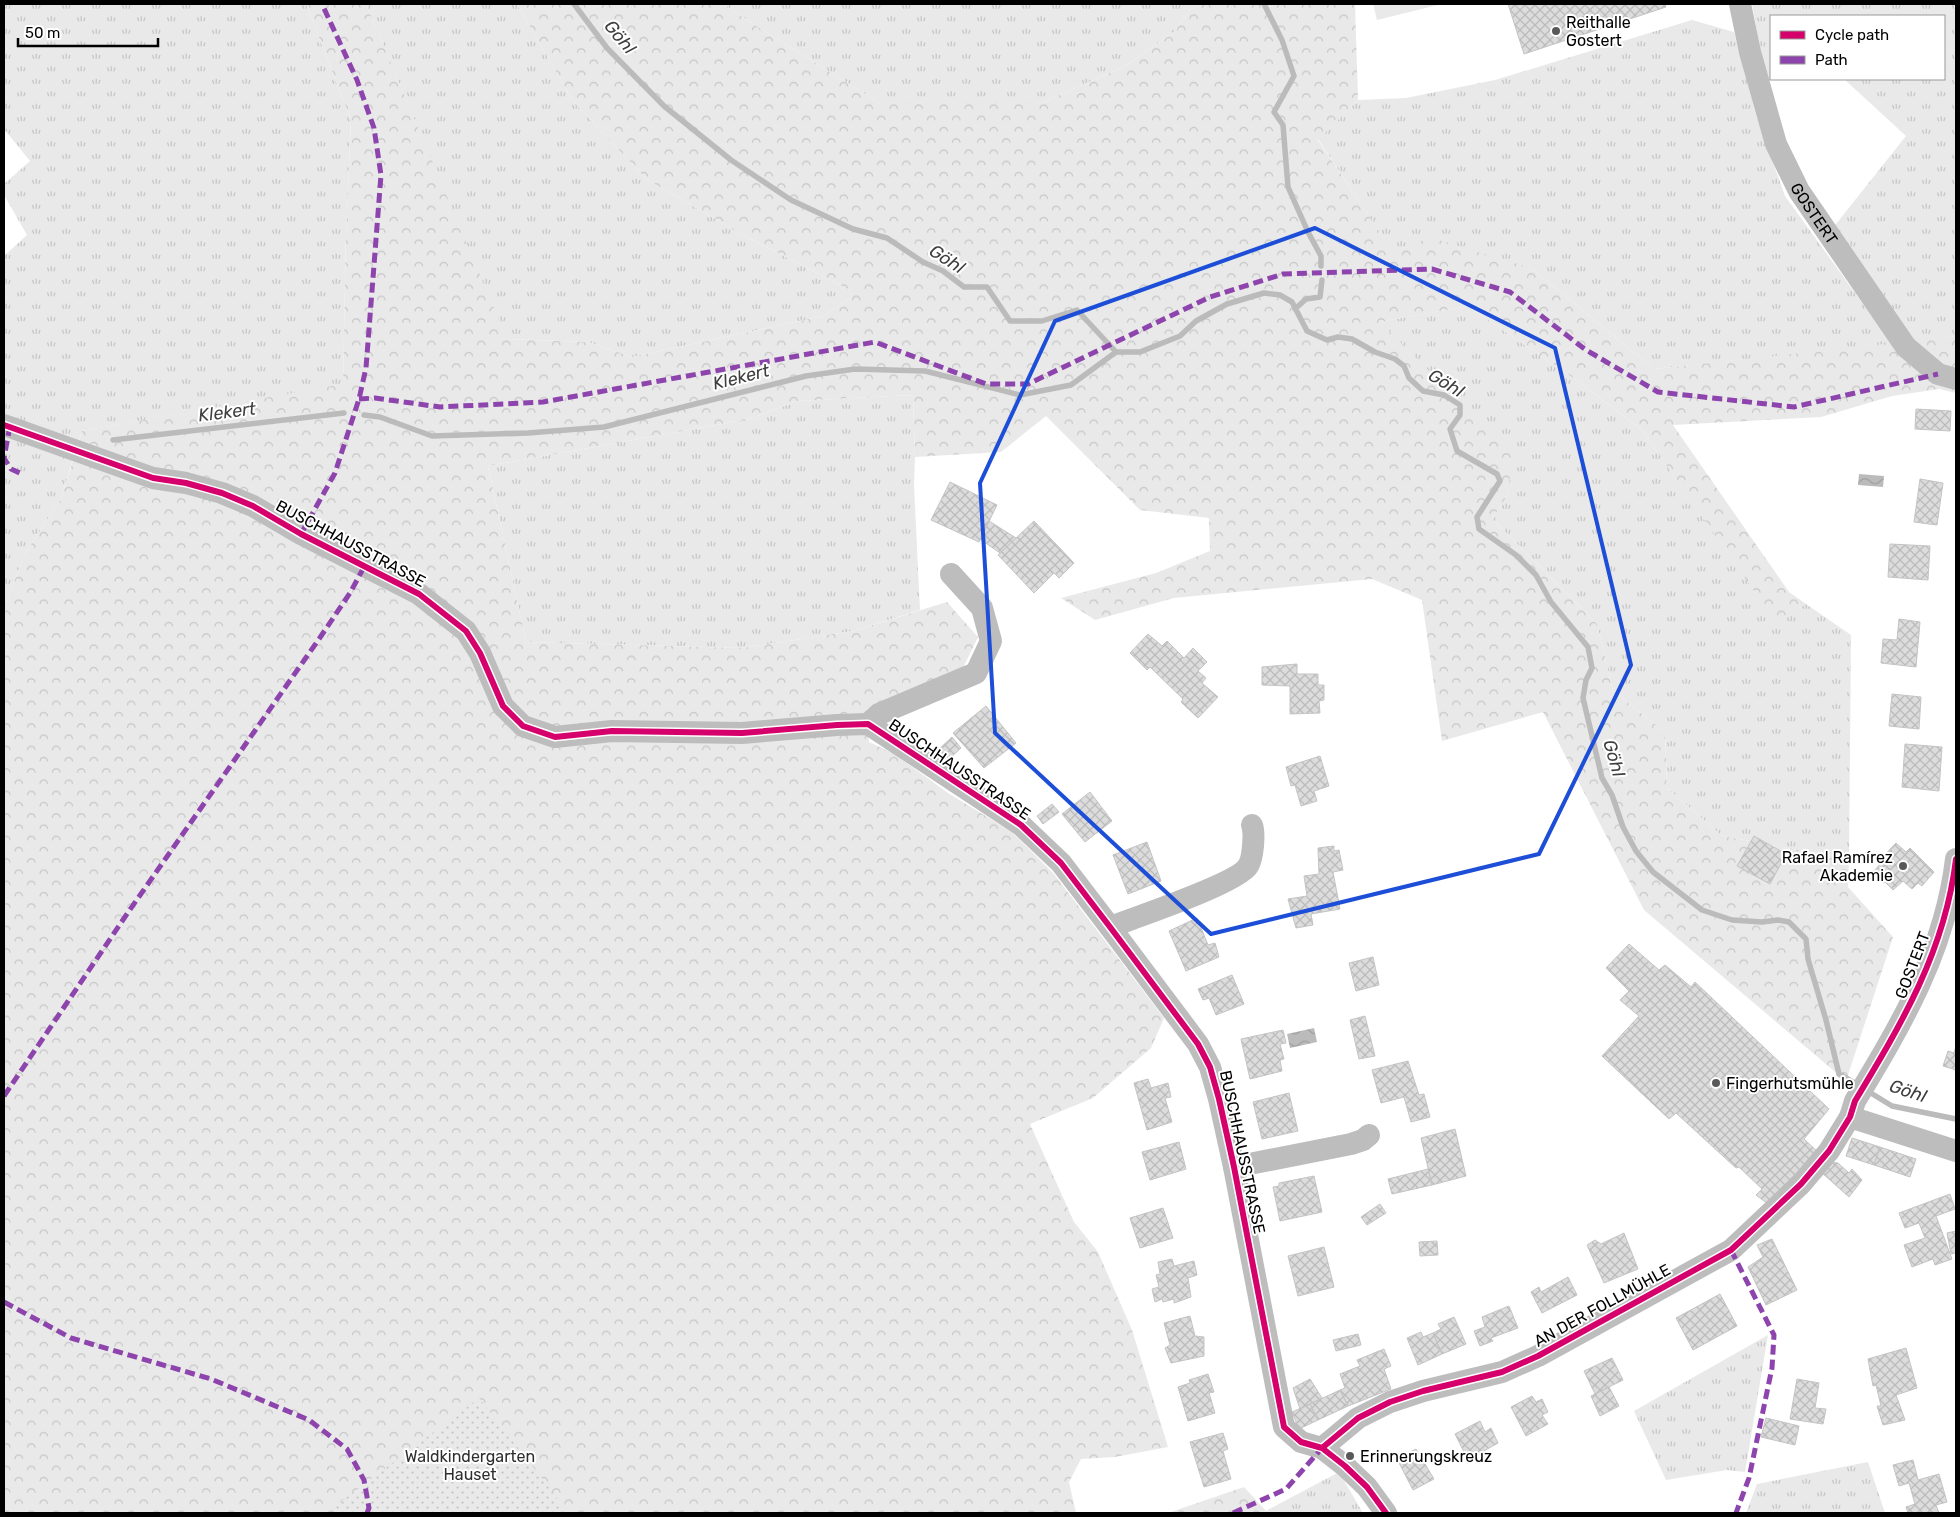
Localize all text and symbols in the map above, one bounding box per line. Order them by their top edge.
place label: Reithalle Gostert [1566,13,1631,50]
scale bar [18,15,158,47]
water label: Göhl [599,15,641,59]
legend [1770,15,1945,80]
text: 50 m [25,24,60,42]
marker: Reithalle Gostert [1550,25,1562,37]
text: Cycle path [1815,26,1889,44]
text: Path [1815,51,1848,69]
street label: GOSTERT [1786,180,1842,248]
water label: Göhl [925,239,969,279]
water label: Klekert [710,359,773,395]
water label: Göhl [1424,364,1468,403]
water label: Klekert [197,397,258,426]
street label: BUSCHHAUSSTRASSE [273,496,429,591]
street label: BUSCHHAUSSTRASSE [885,715,1034,824]
water label: Göhl [1598,737,1630,780]
place label: Rafael Ramírez Akademie [1782,848,1893,885]
marker: Rafael Ramírez Akademie [1897,860,1909,872]
street label: GOSTERT [1891,929,1934,1001]
street label: BUSCHHAUSSTRASSE [1216,1069,1269,1236]
place label: Fingerhutsmühle [1726,1074,1854,1093]
water label: Göhl [1887,1075,1930,1108]
marker: Fingerhutsmühle [1710,1077,1722,1089]
street label: AN DER FOLLMÜHLE [1531,1260,1674,1351]
park label: Waldkindergarten Hauset [405,1447,535,1484]
place label: Erinnerungskreuz [1360,1447,1492,1466]
marker: Erinnerungskreuz [1344,1450,1356,1462]

